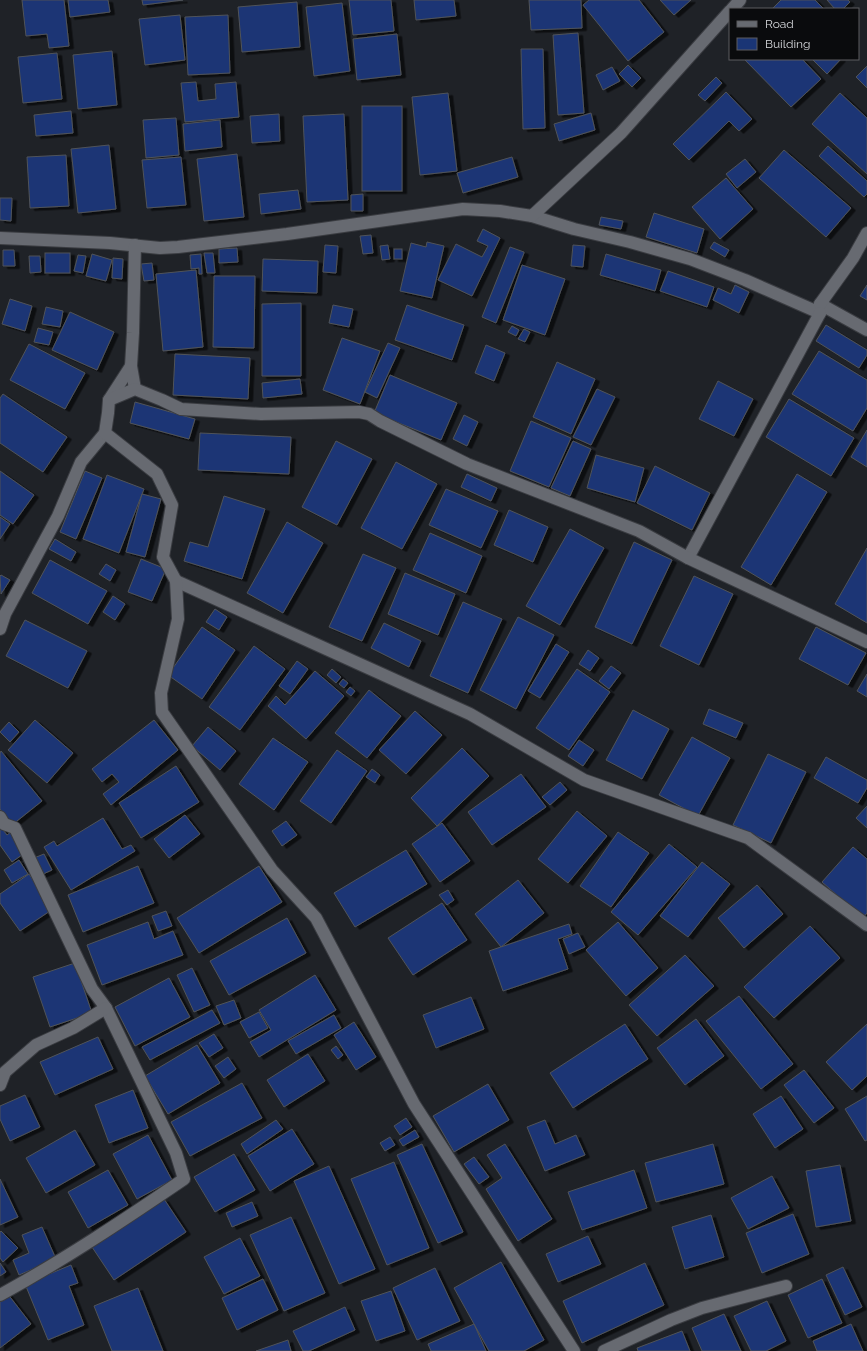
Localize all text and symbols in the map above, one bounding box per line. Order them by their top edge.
legend [729,8,859,60]
text: Road [765,17,794,31]
text: Building [765,37,811,51]

